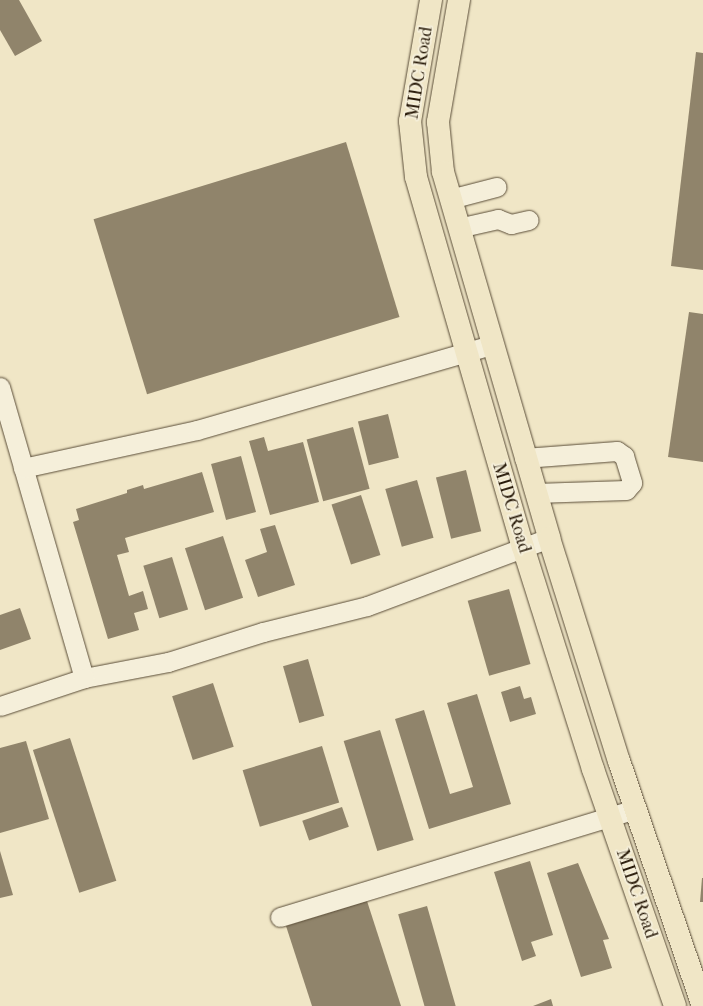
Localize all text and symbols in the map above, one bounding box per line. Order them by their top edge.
street label: MIDC Road [402,25,438,121]
street label: MIDC Road [487,460,535,556]
street label: MIDC Road [611,846,661,942]

